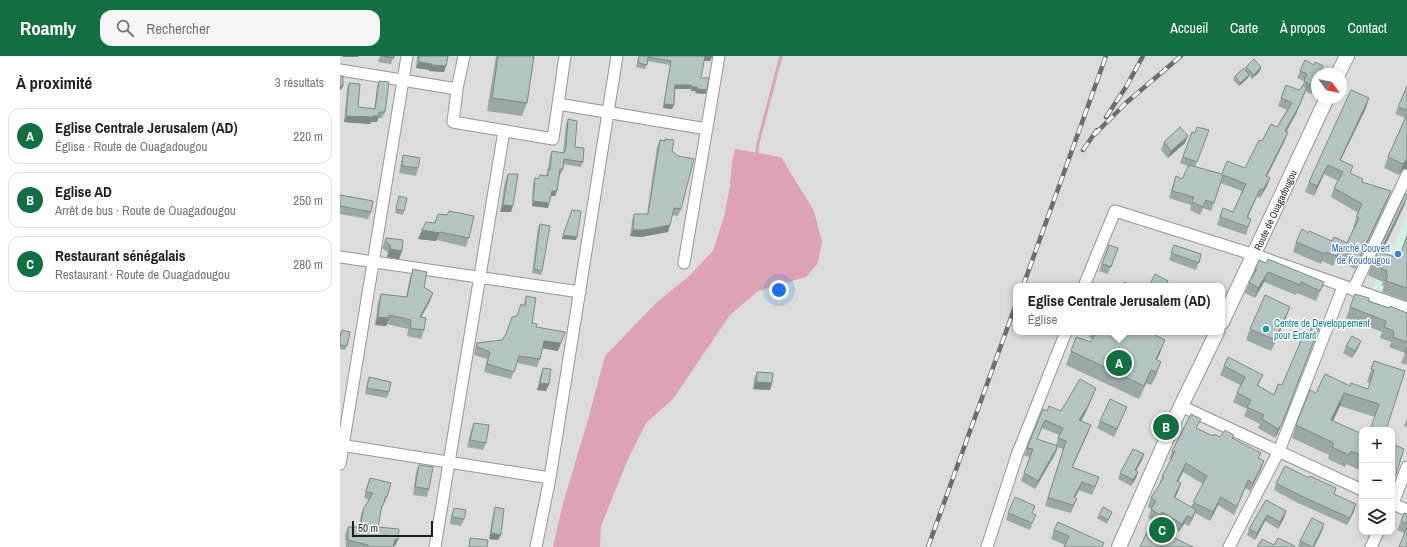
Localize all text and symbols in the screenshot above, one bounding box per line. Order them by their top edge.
search box [100,10,380,46]
text: Roamly [20,15,76,41]
icon: search [114,17,136,39]
text: Rechercher [146,18,210,39]
text: Accueil [1170,19,1208,37]
text: Carte [1230,19,1258,37]
text: À propos [1280,19,1325,37]
text: Contact [1347,19,1387,37]
north arrow [1311,68,1347,104]
text: À proximité [16,71,92,94]
text: 3 résultats [275,74,324,91]
text: Eglise Centrale Jerusalem (AD) [55,117,238,138]
text: A [26,128,34,145]
text: 220 m [293,128,323,145]
text: Église · Route de Ouagadougou [55,138,207,155]
street label: Route de Ouagadougou [1251,168,1300,253]
text: Eglise AD [55,181,112,202]
text: B [26,192,34,209]
text: 250 m [293,192,323,209]
text: Arrêt de bus · Route de Ouagadougou [55,202,236,219]
place label: Marché Couvert de Koudougou [1332,242,1391,267]
text: Restaurant sénégalais [55,245,186,266]
marker: Marché Couvert de Koudougou [1393,249,1403,259]
text: C [26,256,34,273]
text: 280 m [293,256,323,273]
text: Restaurant · Route de Ouagadougou [55,266,230,283]
your location [769,280,789,300]
popup [1013,283,1225,335]
text: Eglise Centrale Jerusalem (AD) [1028,290,1210,311]
text: Église [1028,311,1057,328]
place label: Centre de Developpement pour Enfant [1274,317,1370,342]
marker: Centre de Developpement pour Enfant [1261,324,1271,334]
pin: A [1106,348,1132,378]
pin: B [1153,412,1179,442]
map controls [1359,427,1395,535]
button: + [1359,427,1395,463]
button: − [1359,463,1395,499]
button: layers [1359,499,1395,535]
pin: C [1149,515,1175,545]
scale bar [352,519,433,538]
text: 50 m [358,521,378,535]

